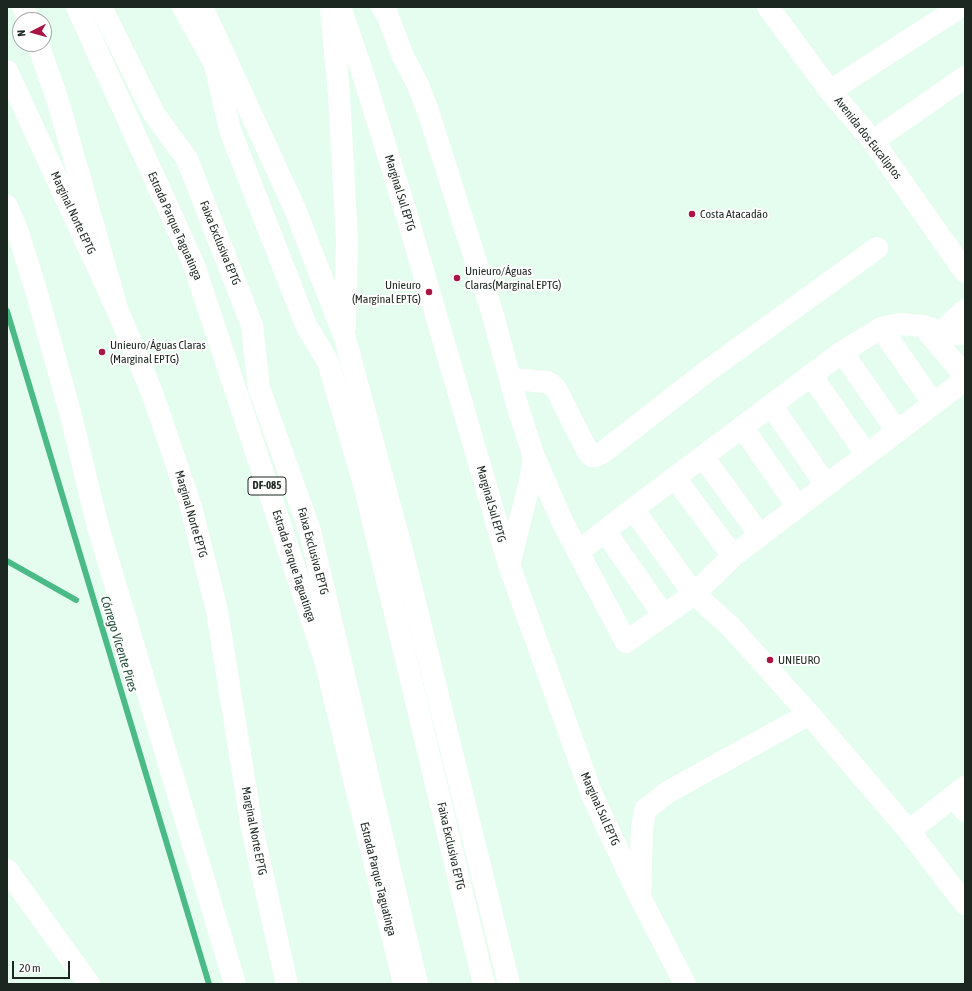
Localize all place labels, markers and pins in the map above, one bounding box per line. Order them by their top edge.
place label: Costa Atacadão [700,207,768,221]
marker: Costa Atacadão [687,209,697,219]
place label: Unieuro/Águas Claras(Marginal EPTG) [465,264,561,292]
marker: Unieuro/Águas Claras(Marginal EPTG) [452,273,462,283]
place label: Unieuro (Marginal EPTG) [352,278,421,306]
marker: Unieuro (Marginal EPTG) [424,287,434,297]
place label: Unieuro/Águas Claras (Marginal EPTG) [110,338,206,366]
marker: Unieuro/Águas Claras (Marginal EPTG) [97,347,107,357]
place label: UNIEURO [778,653,820,667]
marker: UNIEURO [765,655,775,665]

